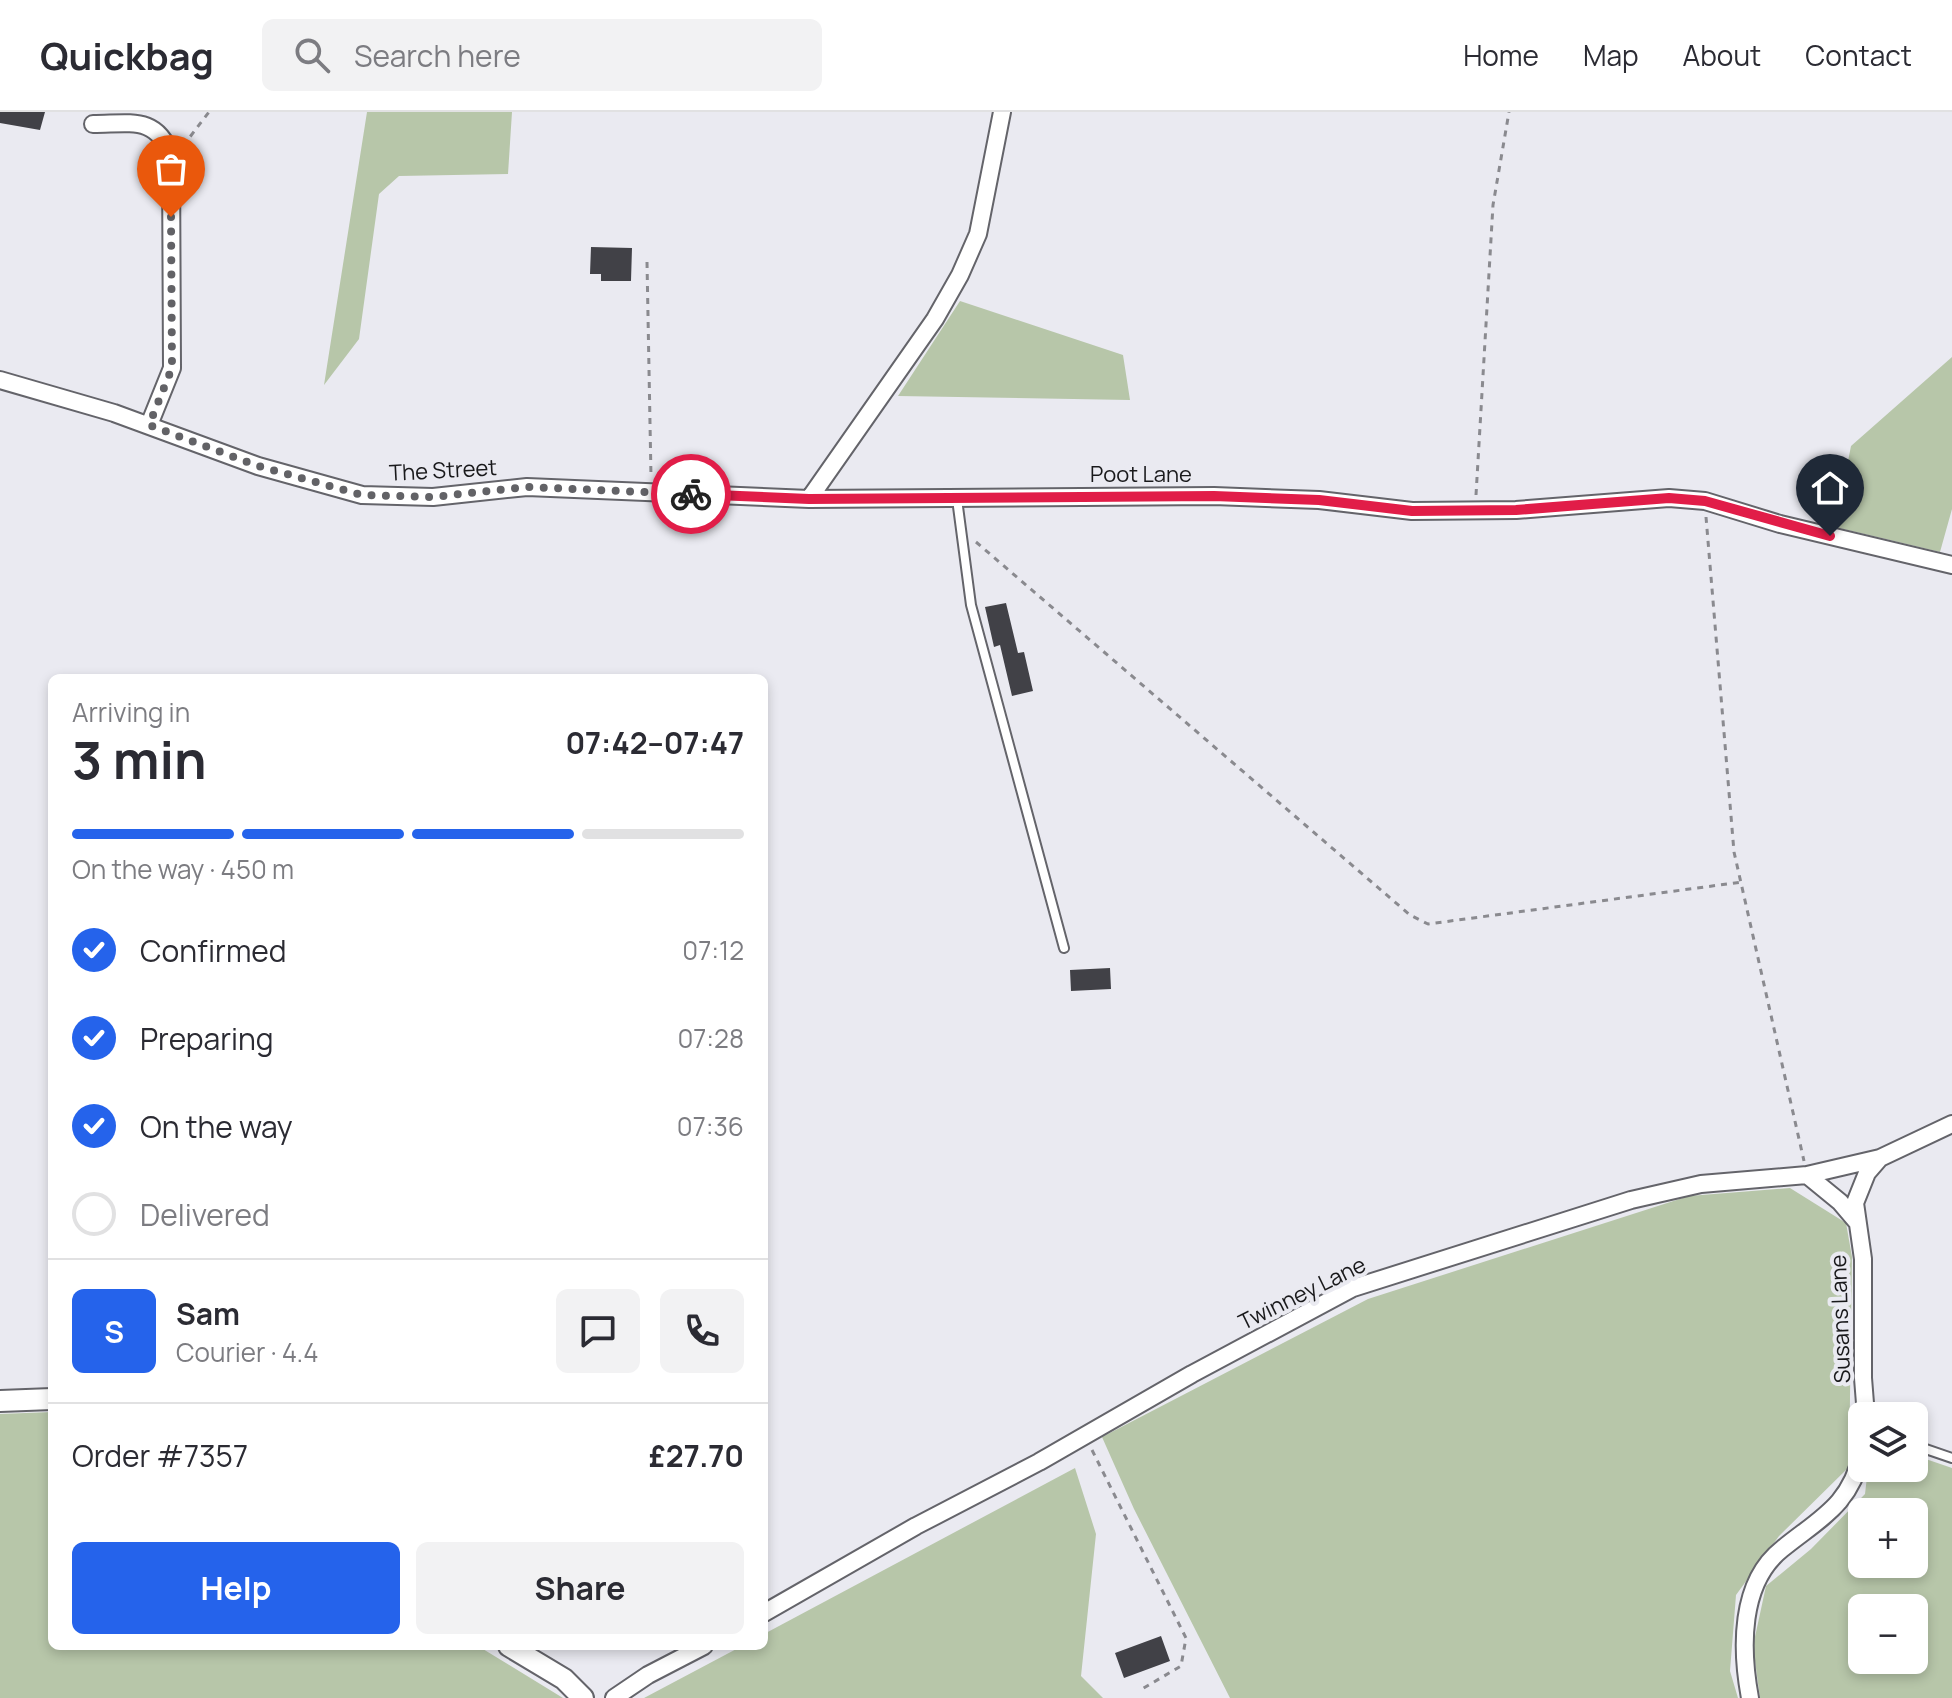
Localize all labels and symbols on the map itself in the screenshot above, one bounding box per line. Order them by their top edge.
pin [137,135,205,217]
street label: The Street [388,452,498,488]
courier [651,454,731,534]
pin [1796,454,1864,536]
street label: Poot Lane [1090,459,1192,489]
street label: Twinney Lane [1233,1249,1371,1337]
street label: Susans Lane [1823,1254,1857,1384]

